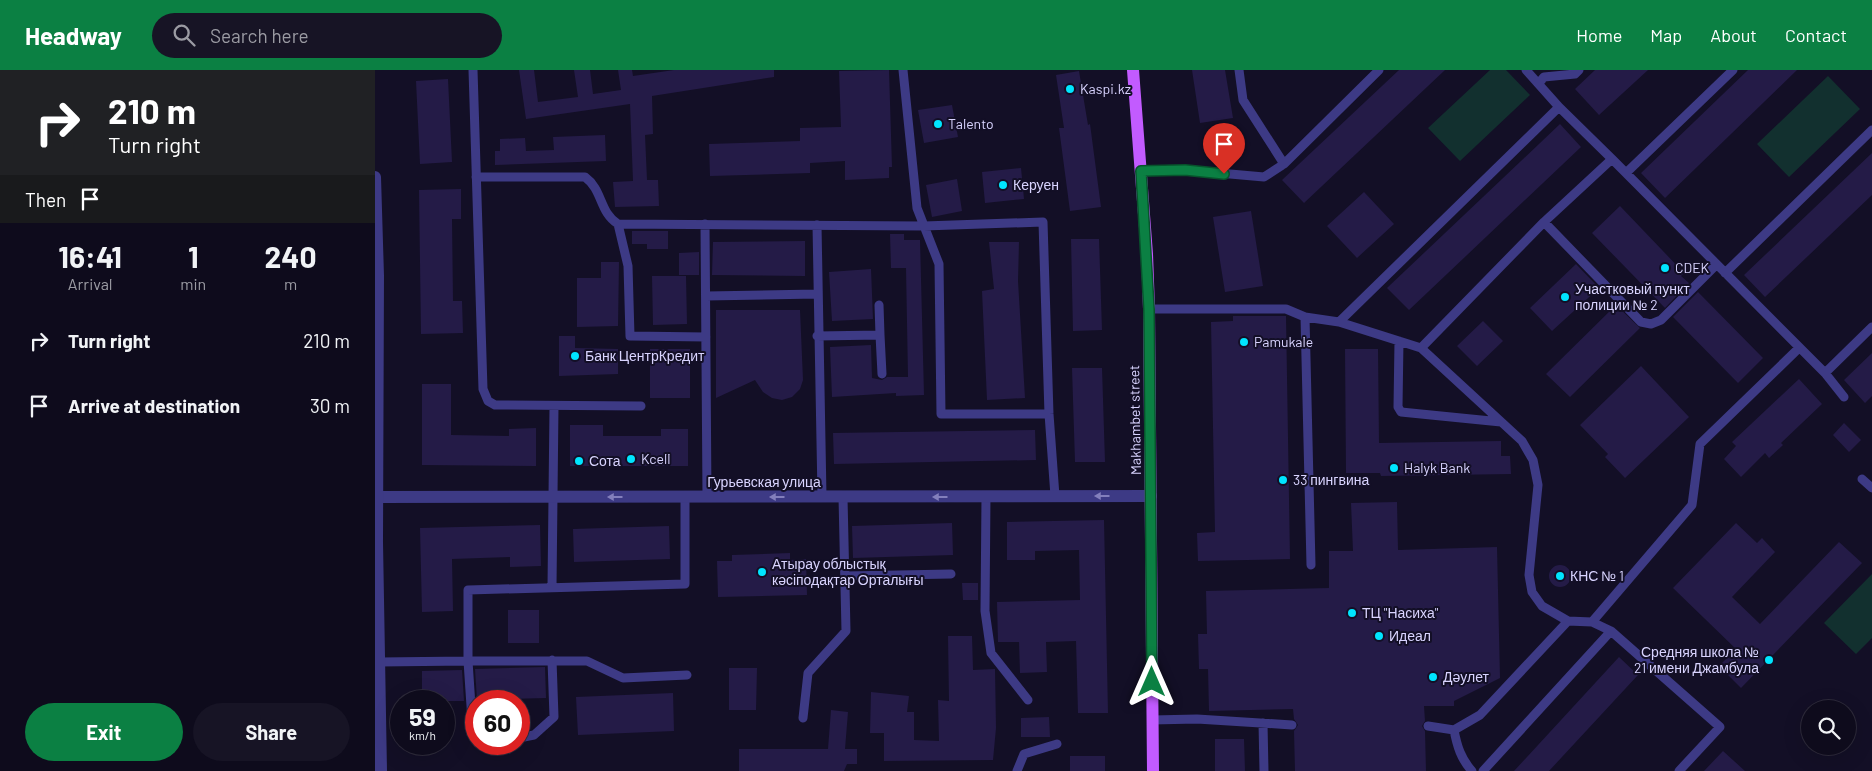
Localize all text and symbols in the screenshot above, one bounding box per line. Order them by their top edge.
search box [152,13,502,58]
text: Headway [25,21,122,50]
icon: search [170,21,198,49]
text: Search here [210,24,309,47]
text: Home [1576,24,1622,46]
text: Map [1650,24,1682,46]
text: About [1710,24,1757,46]
text: Contact [1785,24,1847,46]
place label: Kaspi.kz [1080,80,1131,97]
marker: Kaspi.kz [1064,83,1076,95]
text: 210 m [108,89,196,131]
icon: right [25,90,90,155]
place label: Talento [948,115,994,132]
marker: Talento [932,118,944,130]
pin [1203,123,1245,174]
icon: arrive [1210,130,1238,158]
text: Turn right [108,131,201,157]
place label: Керуен [1013,176,1059,193]
marker: Керуен [997,179,1009,191]
icon: arrive [76,185,104,213]
text: Then [25,188,66,211]
text: 16:41 [58,238,122,274]
text: 1 [188,238,199,274]
text: 240 [265,238,317,274]
place label: CDEK [1675,259,1710,276]
marker: CDEK [1659,262,1671,274]
text: Arrival [68,274,113,293]
text: min [180,274,206,293]
text: m [284,274,297,293]
place label: Участковый пункт полиции № 2 [1575,280,1690,313]
marker: Участковый пункт полиции № 2 [1559,291,1571,303]
icon: right [25,327,53,355]
text: Turn right [68,329,150,352]
text: 210 m [303,329,350,352]
place label: Pamukale [1254,333,1313,350]
marker: Pamukale [1238,336,1250,348]
place label: Банк ЦентрКредит [585,347,705,364]
marker: Банк ЦентрКредит [569,350,581,362]
street label: Makhambet street [1125,365,1144,475]
icon: arrive [25,392,53,420]
text: Arrive at destination [68,394,240,417]
text: 30 m [310,394,350,417]
place label: Kcell [641,450,670,467]
place label: Сота [589,452,621,469]
marker: Kcell [625,453,637,465]
marker: Сота [573,455,585,467]
place label: Halyk Bank [1404,459,1470,476]
marker: Halyk Bank [1388,462,1400,474]
place label: 33 пингвина [1293,471,1369,488]
street label: Гурьевская улица [707,473,821,490]
marker: 33 пингвина [1277,474,1289,486]
one-way arrow [1094,492,1110,500]
one-way arrow [607,493,623,501]
one-way arrow [769,493,785,501]
one-way arrow [932,493,948,501]
place label: Атырау облыстық кәсіподақтар Орталығы [772,555,924,588]
marker: Атырау облыстық кәсіподақтар Орталығы [756,566,768,578]
place label: КНС № 1 [1570,567,1624,584]
marker: КНС № 1 [1554,570,1566,582]
place label: ТЦ "Насиха" [1362,604,1439,621]
marker: ТЦ "Насиха" [1346,607,1358,619]
place label: Идеал [1389,627,1431,644]
marker: Идеал [1373,630,1385,642]
place label: Средняя школа № 21 имени Джамбула [1634,643,1759,676]
marker: Средняя школа № 21 имени Джамбула [1763,654,1775,666]
position arrow [1125,655,1177,707]
place label: Дәулет [1443,668,1489,685]
marker: Дәулет [1427,671,1439,683]
speed limit sign: 60 [465,690,530,755]
map controls [1801,700,1856,755]
button: search [1801,700,1856,755]
text: 59 [409,701,436,731]
button: Exit [25,703,183,761]
button: Share [193,703,350,761]
text: km/h [409,728,436,742]

